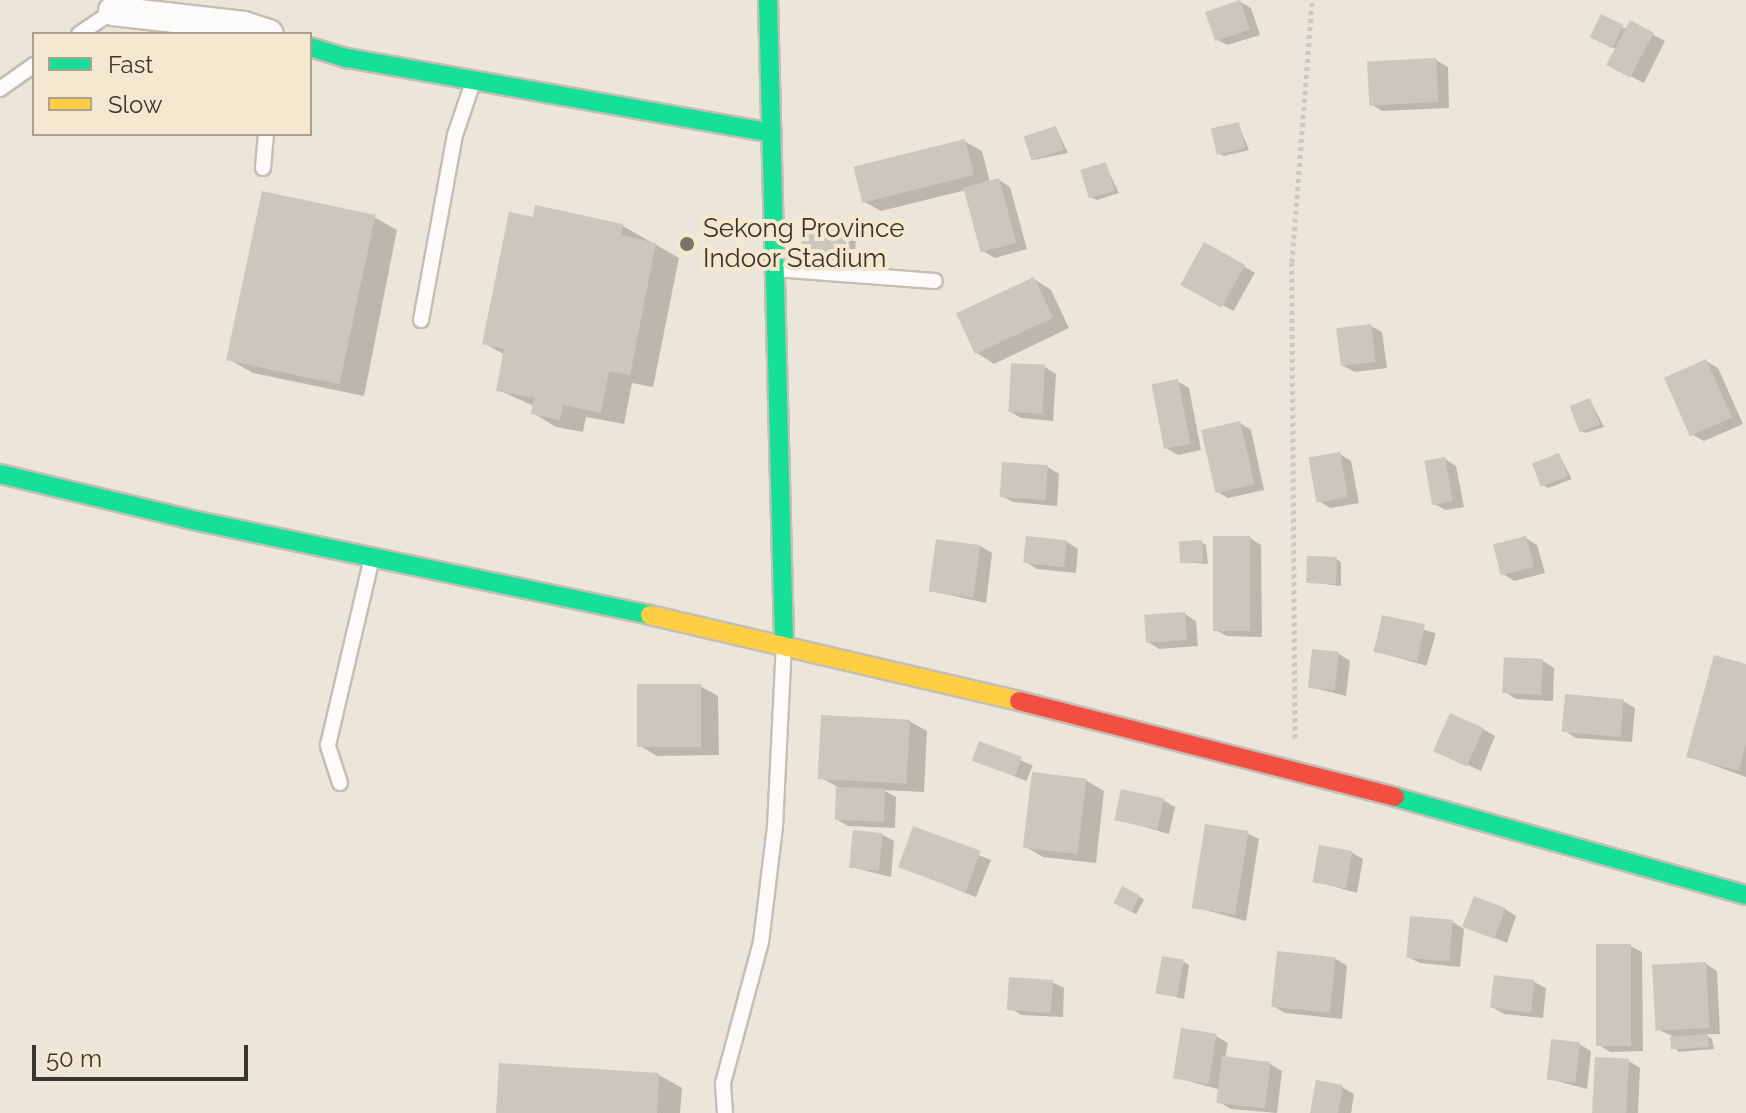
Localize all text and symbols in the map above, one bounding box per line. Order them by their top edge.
legend [32,32,312,136]
text: Fast [108,50,153,79]
text: Slow [108,90,162,119]
place label: Sekong Province Indoor Stadium [703,213,904,274]
marker: Sekong Province Indoor Stadium [678,235,696,253]
scale bar [36,1029,252,1079]
text: 50 m [46,1044,102,1073]

